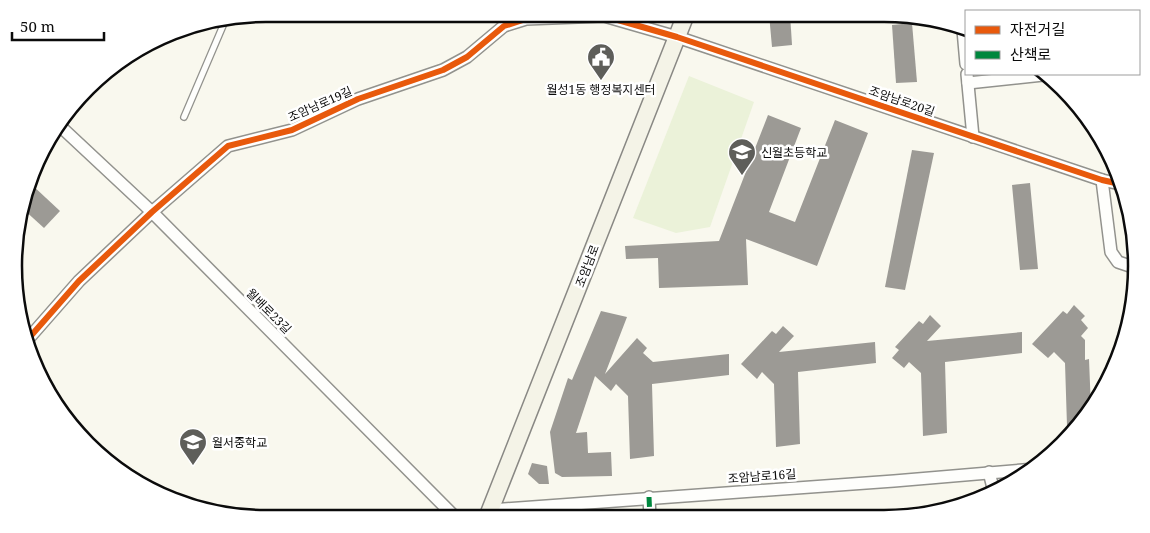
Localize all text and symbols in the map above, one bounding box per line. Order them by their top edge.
scale bar [12,10,105,42]
legend [965,10,1140,75]
text: 50 m [20,16,55,36]
text: 자전거길 [1010,19,1065,39]
public building icon: 월성1동 행정복지센터 [586,42,616,81]
text: 산책로 [1010,44,1051,64]
place label: 월성1동 행정복지센터 [546,81,656,98]
street label: 조암남로19길 [285,82,355,126]
street label: 조암남로20길 [867,82,937,120]
school or university icon: 신월초등학교 [727,137,757,176]
place label: 신월초등학교 [761,144,827,161]
street label: 조암남로 [571,242,603,290]
street label: 월배로23길 [243,285,295,337]
school or university icon: 월서중학교 [178,427,208,466]
place label: 월서중학교 [212,434,267,451]
street label: 조암남로16길 [727,465,797,487]

